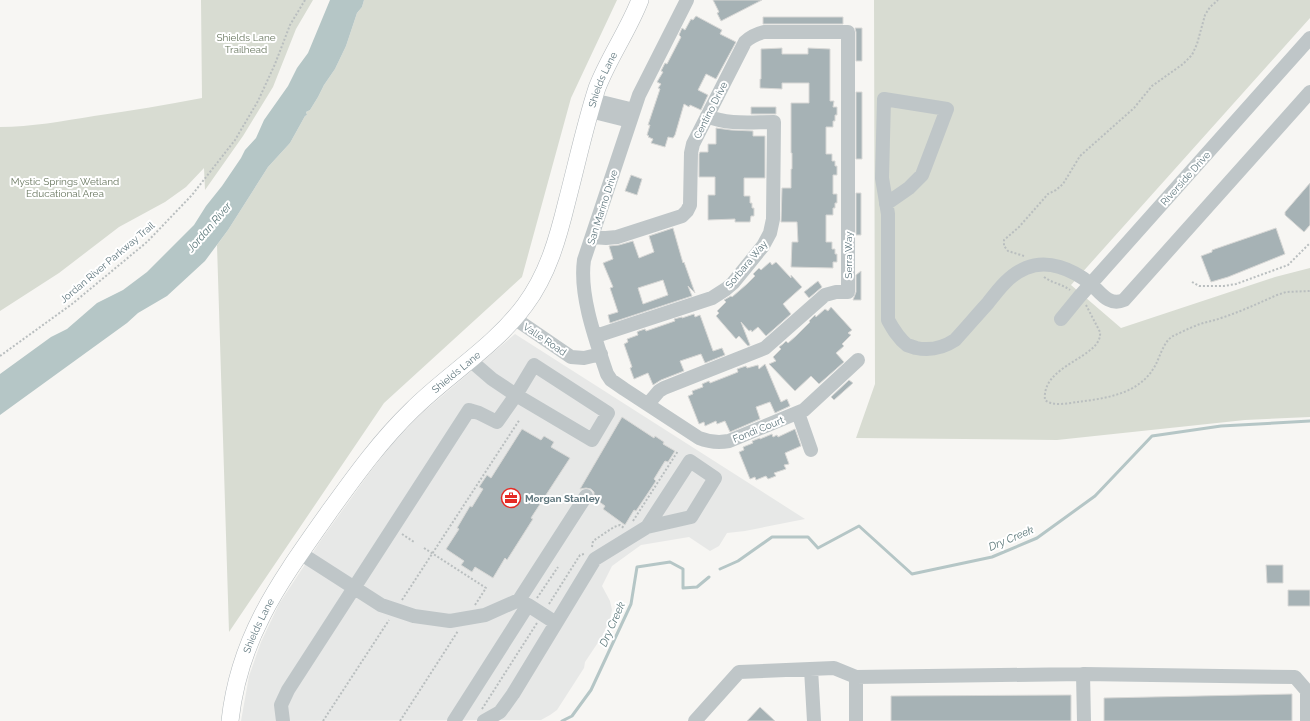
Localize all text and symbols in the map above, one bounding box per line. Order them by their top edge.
park label: Shields Lane Trailhead [216,32,276,55]
street label: Shields Lane [586,50,619,109]
street label: Centino Drive [691,80,730,140]
street label: Riverside Drive [1158,149,1213,208]
street label: San Marino Drive [585,168,620,246]
park label: Mystic Springs Wetland Educational Area [11,176,119,199]
water label: Jordan River [184,199,235,255]
street label: Jordan River Parkway Trail [58,219,157,305]
street label: Serra Way [843,231,854,279]
street label: Sorbara Way [723,238,770,290]
street label: Valle Road [521,321,568,358]
street label: Shields Lane [430,349,483,395]
street label: Fondi Court [731,414,786,445]
office icon: Morgan Stanley [500,487,522,509]
place label: Morgan Stanley [525,493,601,504]
water label: Dry Creek [987,523,1036,554]
street label: Shields Lane [241,596,276,655]
water label: Dry Creek [597,600,628,649]

